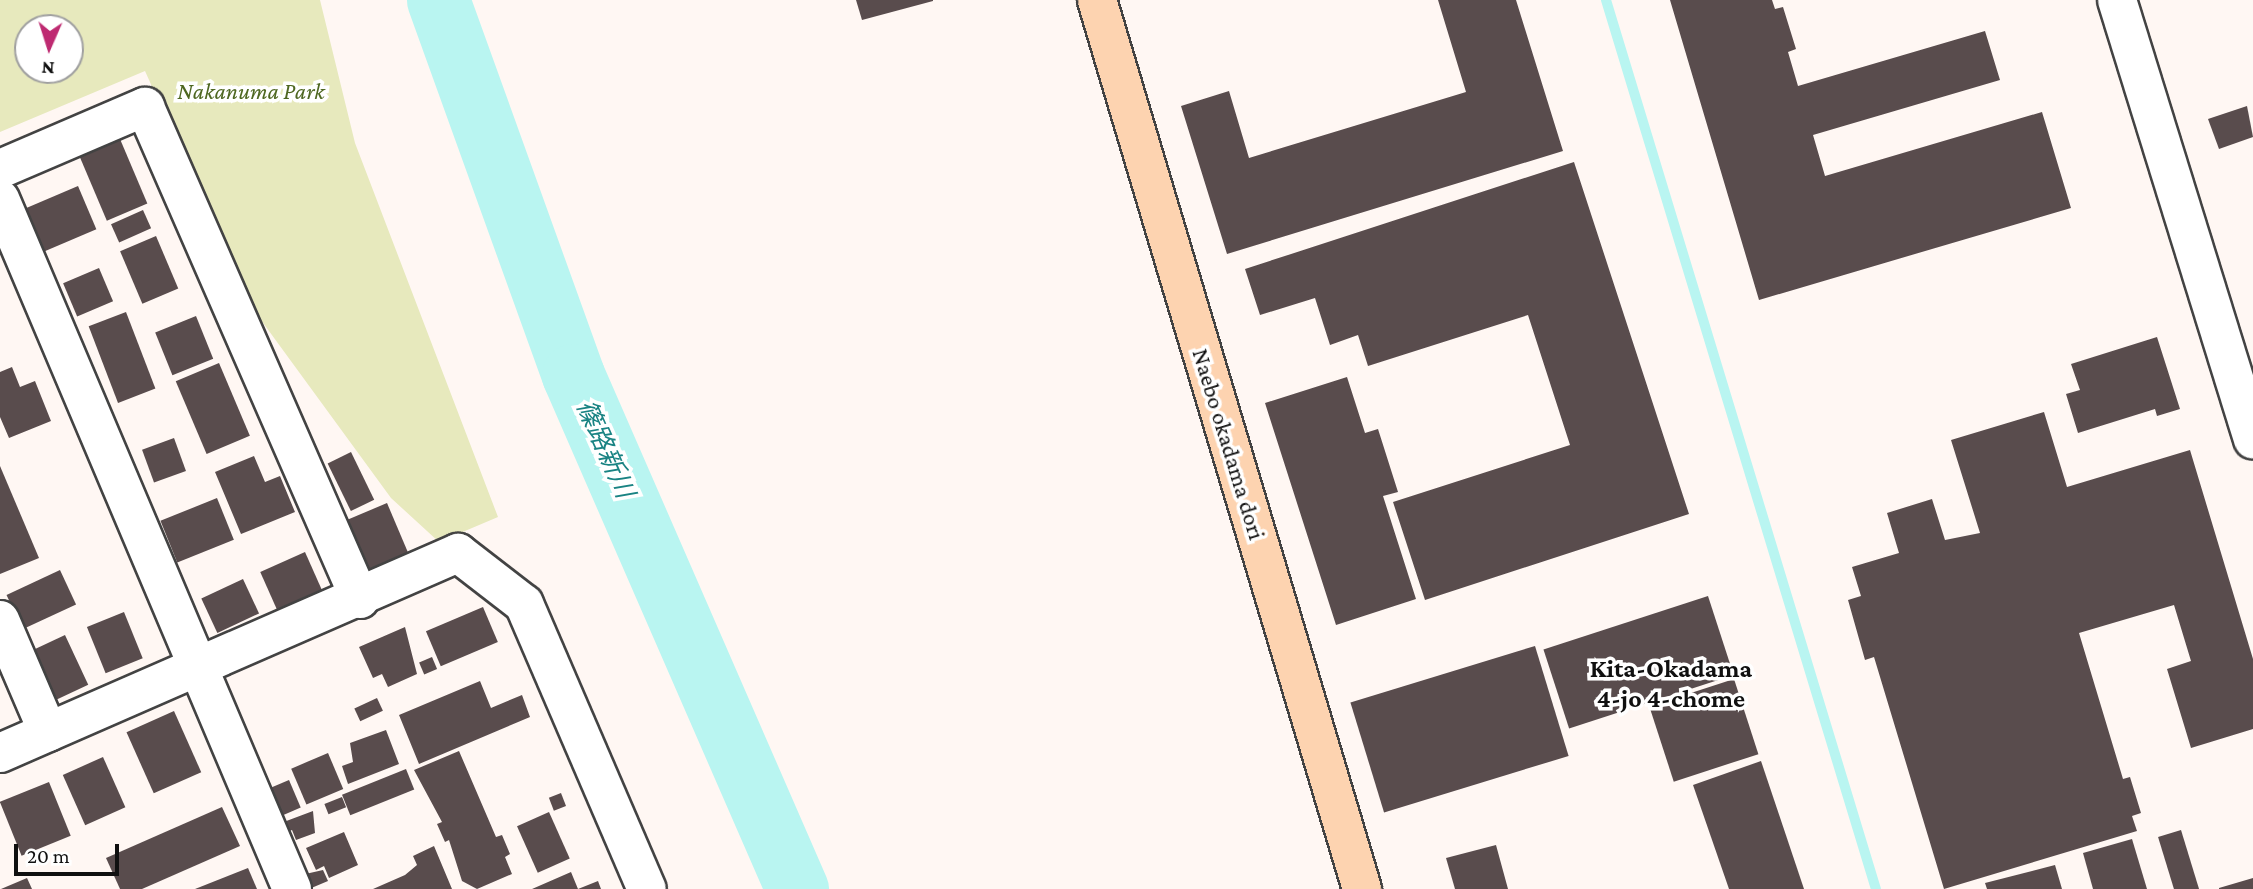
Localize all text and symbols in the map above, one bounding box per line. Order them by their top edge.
north arrow [14,14,84,84]
text: N [41,58,55,79]
park label: Nakanuma Park [177,77,325,105]
street label: Naebo okadama dori [1186,345,1272,543]
water label: 篠路新川 [570,395,640,503]
district label: Kita-Okadama 4-jo 4-chome [1590,653,1752,714]
scale bar [18,830,122,874]
text: 20 m [27,844,70,868]

